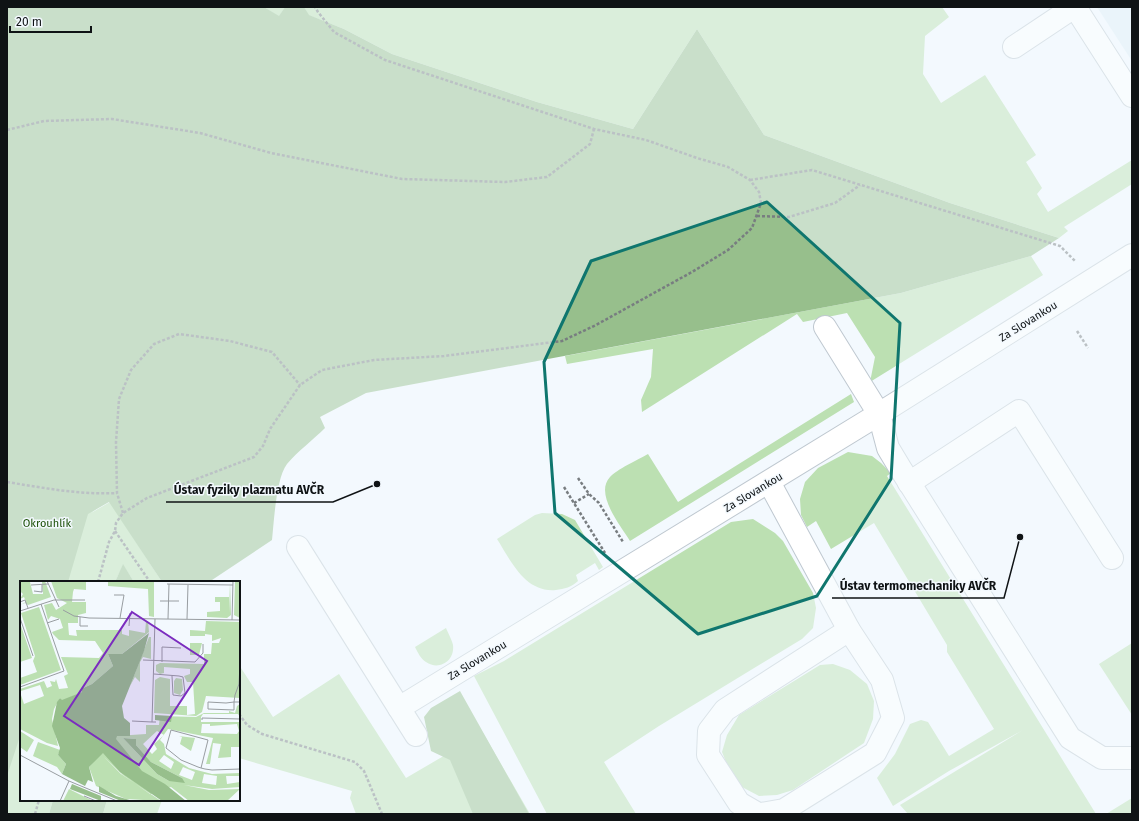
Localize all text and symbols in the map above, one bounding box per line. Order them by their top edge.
scale bar [10,8,91,34]
text: 20 m [16,15,42,29]
street label: Za Slovankou [997,298,1060,344]
street label: Za Slovankou [722,470,785,515]
callout: Ústav fyziky plazmatu AVČR [166,478,333,502]
text: Ústav fyziky plazmatu AVČR [174,481,325,497]
park label: Okrouhlík [23,517,72,530]
callout: Ústav termomechaniky AVČR [832,574,1004,598]
text: Ústav termomechaniky AVČR [840,577,997,593]
inset map [20,581,240,801]
street label: Za Slovankou [446,638,509,683]

